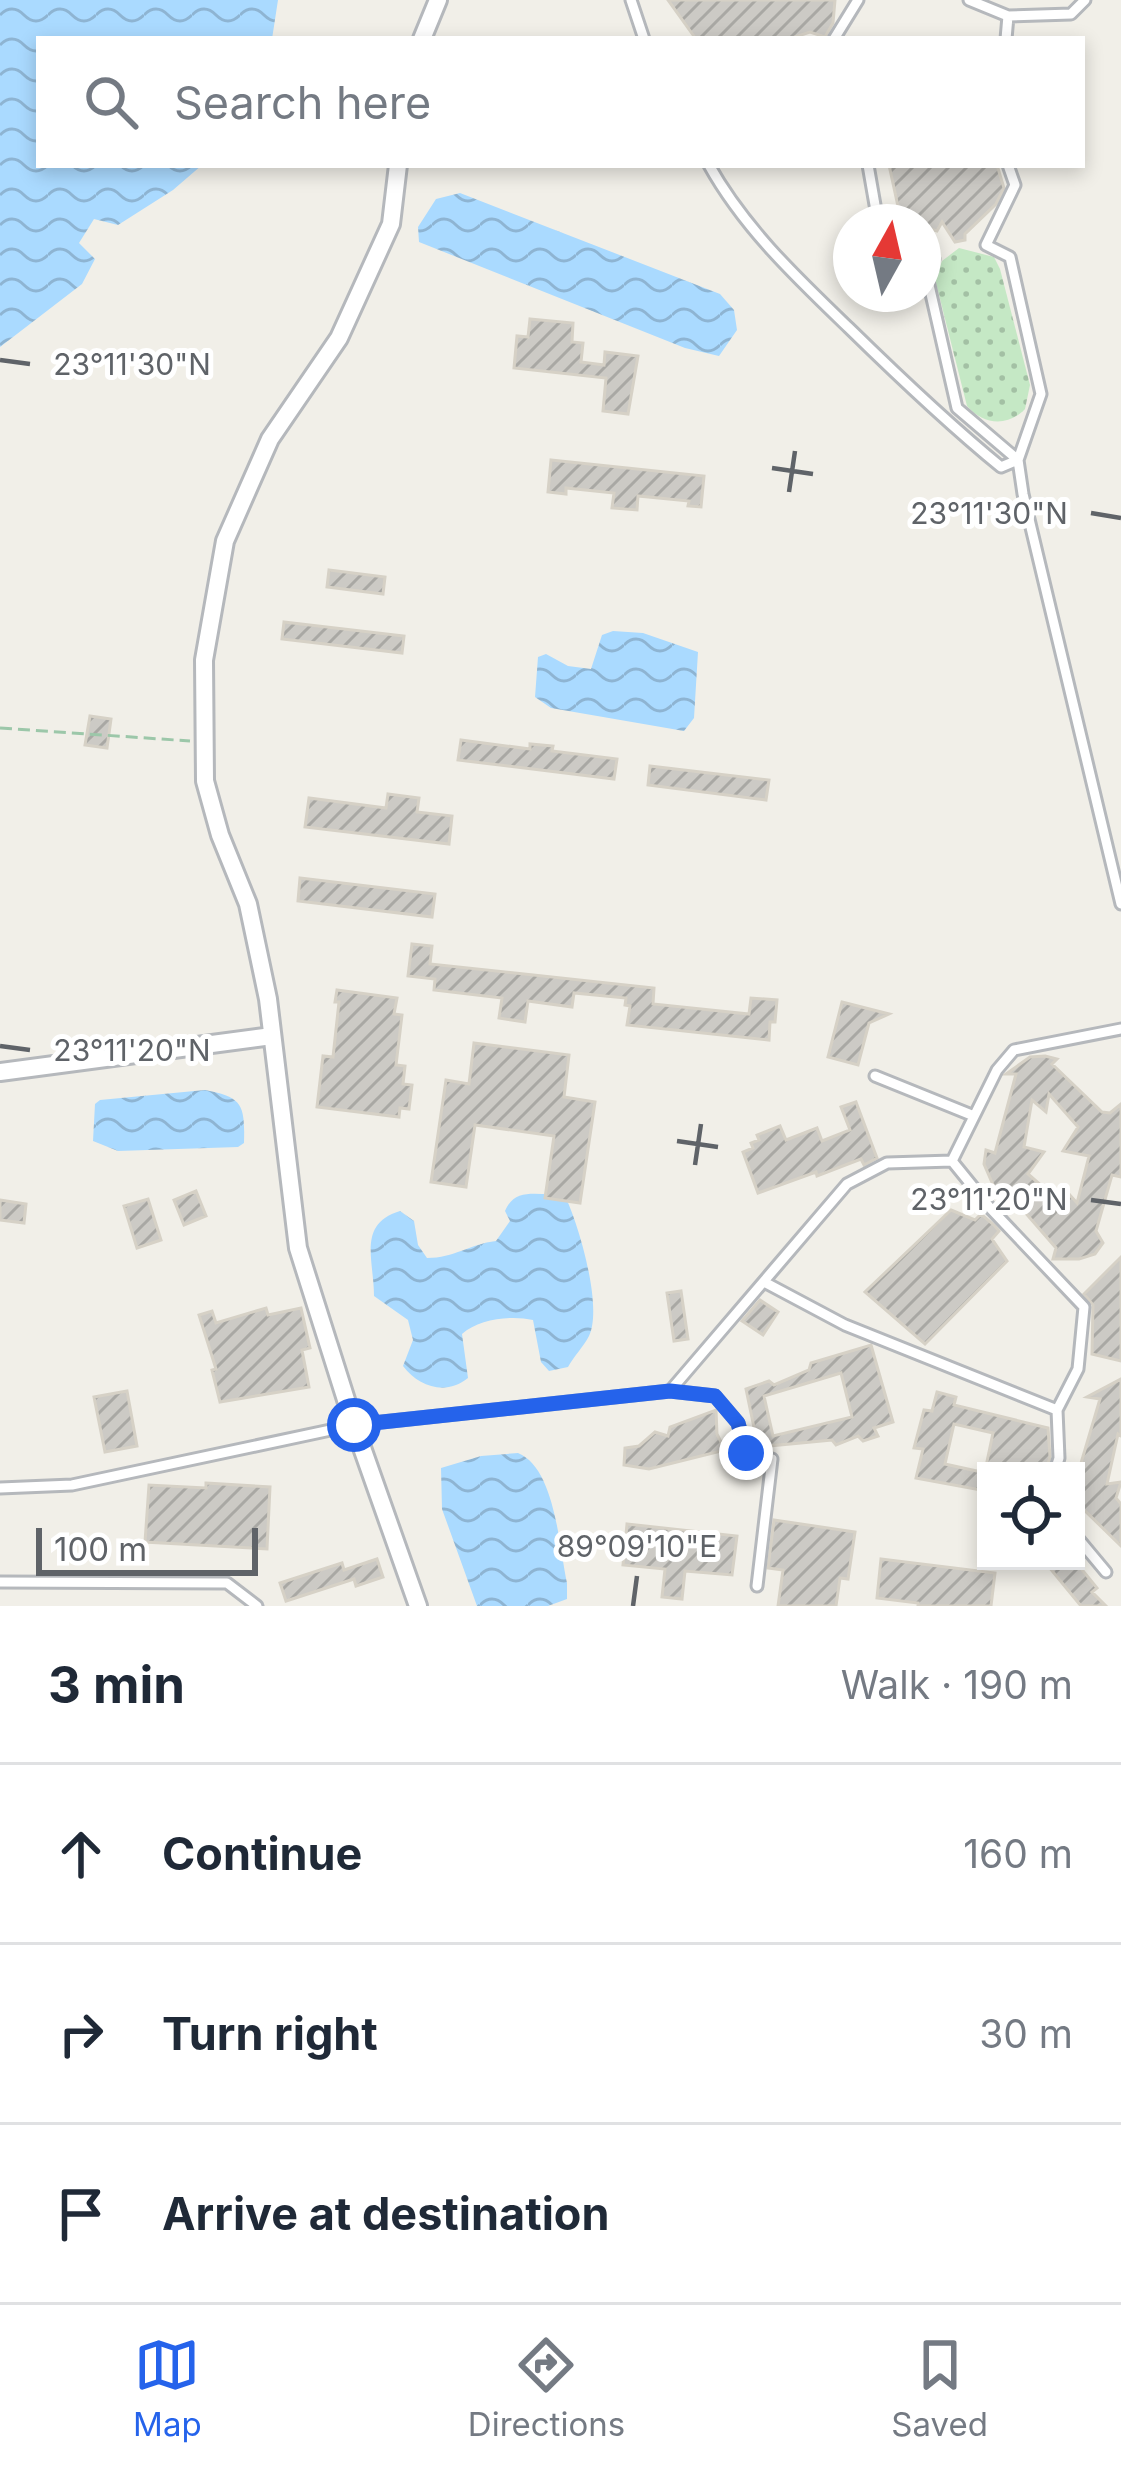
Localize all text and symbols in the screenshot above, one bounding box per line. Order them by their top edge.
search box [36,36,1085,168]
icon: search [78,69,144,135]
text: Search here [174,75,431,130]
north arrow [833,204,941,312]
text: 23°11'30"N [53,346,211,382]
text: 23°11'30"N [910,495,1068,531]
text: 23°11'20"N [53,1032,211,1068]
text: 23°11'20"N [910,1181,1068,1217]
route start [327,1398,381,1452]
route end [719,1426,773,1480]
map controls [977,1462,1085,1570]
button: locate [977,1462,1085,1570]
scale bar [36,1522,258,1575]
text: 89°09'10"E [557,1528,717,1564]
text: 100 m [54,1529,147,1569]
text: 3 min [48,1654,185,1715]
text: Walk · 190 m [841,1661,1073,1708]
icon: ahead [48,1821,114,1887]
text: Continue [162,1826,362,1881]
text: 160 m [963,1830,1073,1877]
icon: right [48,2001,114,2067]
text: Turn right [162,2006,378,2061]
text: 30 m [979,2010,1073,2057]
icon: arrive [48,2181,114,2247]
text: Arrive at destination [162,2186,609,2241]
tab: Map [133,2332,202,2444]
tab: Directions [468,2332,625,2444]
tab: Saved [891,2332,988,2444]

